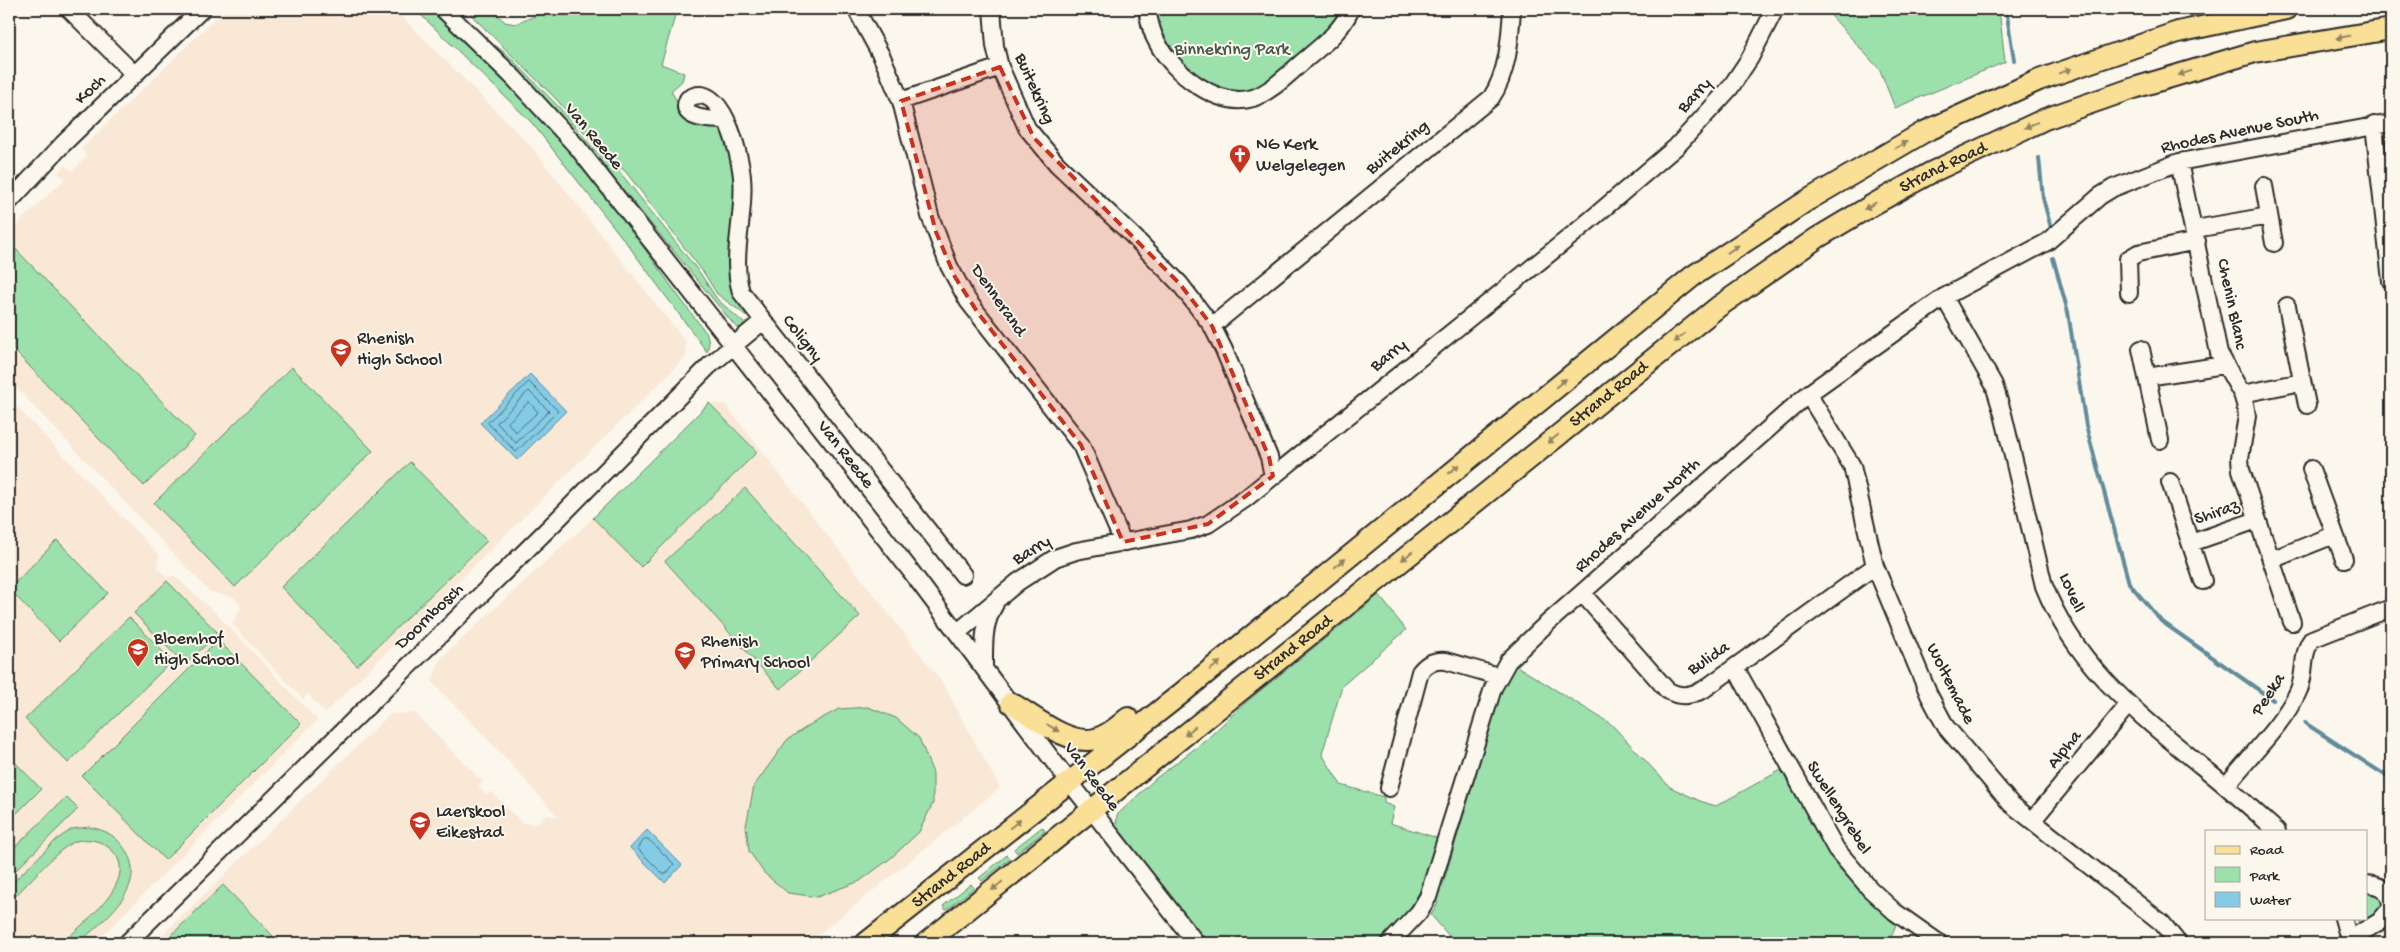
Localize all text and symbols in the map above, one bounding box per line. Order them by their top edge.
one-way arrow [2335,33,2351,41]
park label: Binnekring Park [1173,40,1292,61]
street label: Buitekring [1009,49,1059,128]
one-way arrow [2058,67,2073,75]
street label: Koch [71,70,111,110]
one-way arrow [2177,70,2192,78]
street label: Barry [1673,74,1717,119]
street label: Van Reede [558,99,627,175]
street label: Rhodes Avenue South [2159,105,2321,159]
street label: Buitekring [1361,116,1434,180]
one-way arrow [2024,122,2038,130]
place label: NG Kerk Welgelegen [1256,135,1346,177]
street label: Strand Road [1896,137,1992,198]
one-way arrow [1895,141,1908,150]
church icon: NG Kerk Welgelegen [1228,143,1252,174]
one-way arrow [1864,201,1877,210]
one-way arrow [1727,244,1740,254]
street label: Chenin Blanc [2211,257,2251,352]
street label: Dennerand [965,260,1031,342]
street label: Coligny [777,311,827,367]
place label: Rhenish High School [357,329,442,371]
one-way arrow [1673,332,1686,343]
street label: Barry [1366,335,1412,378]
school or university icon: Rhenish High School [329,337,353,368]
street label: Strand Road [1565,356,1654,432]
one-way arrow [1554,377,1567,388]
street label: Van Reede [811,416,879,494]
one-way arrow [1546,434,1559,445]
street label: Rhodes Avenue North [1571,454,1705,578]
one-way arrow [1448,464,1461,475]
street label: Shiraz [2192,495,2243,530]
street label: Barry [1008,531,1055,571]
one-way arrow [1401,550,1414,561]
one-way arrow [1333,557,1346,568]
street label: Lovell [2053,570,2089,616]
street label: Doornbosch [391,579,469,655]
street label: Strand Road [1250,609,1338,686]
place label: Bloemhof High School [153,629,239,671]
place label: Rhenish Primary School [700,632,810,674]
school or university icon: Bloemhof High School [126,637,150,668]
street label: Bulida [1683,637,1735,681]
school or university icon: Rhenish Primary School [673,640,697,671]
street label: Woltemade [1921,640,1980,729]
one-way arrow [1208,660,1221,671]
street label: Peeka [2247,669,2291,721]
one-way arrow [1047,723,1060,733]
one-way arrow [1184,725,1197,736]
street label: Alpha [2043,726,2087,773]
street label: Van Reede [1058,738,1124,816]
street label: Swellengrebel [1801,757,1875,859]
place label: Laerskool Eikestad [436,802,506,844]
school or university icon: Laerskool Eikestad [408,810,432,841]
one-way arrow [1008,819,1021,830]
legend [2205,830,2368,920]
street label: Strand Road [908,837,996,913]
text: Road [2250,842,2284,860]
text: Park [2249,868,2280,886]
one-way arrow [991,880,1004,891]
text: Water [2250,892,2292,910]

